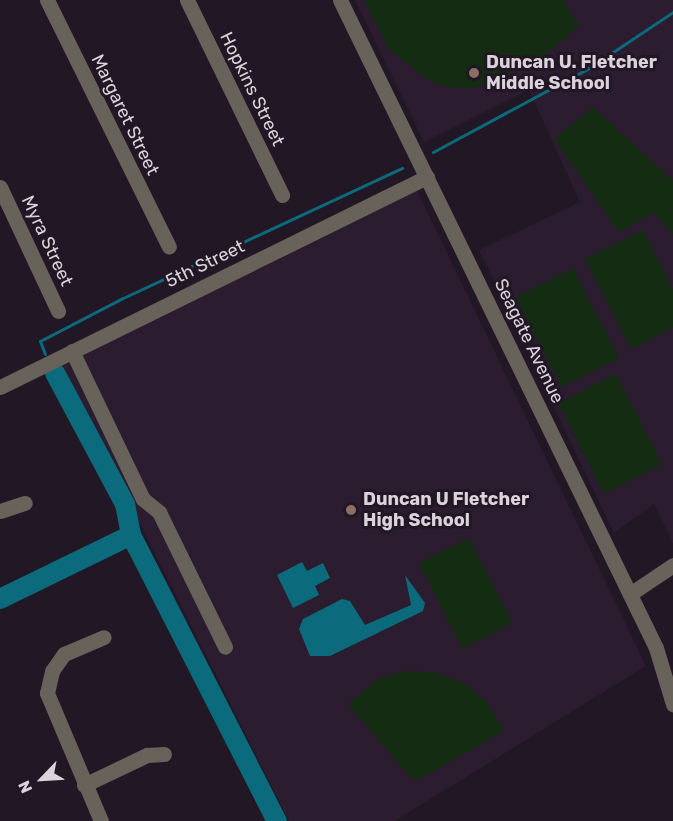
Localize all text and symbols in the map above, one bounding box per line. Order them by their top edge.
street label: Hopkins Street [215,28,289,150]
street label: Margaret Street [86,51,164,179]
place label: Duncan U. Fletcher Middle School [486,52,657,94]
marker: Duncan U. Fletcher Middle School [467,66,481,80]
street label: Myra Street [17,192,77,290]
street label: 5th Street [162,236,248,292]
street label: Seagate Avenue [489,275,569,407]
place label: Duncan U Fletcher High School [363,489,529,532]
marker: Duncan U Fletcher High School [344,503,358,517]
north arrow [12,749,72,809]
text: N [14,778,36,796]

